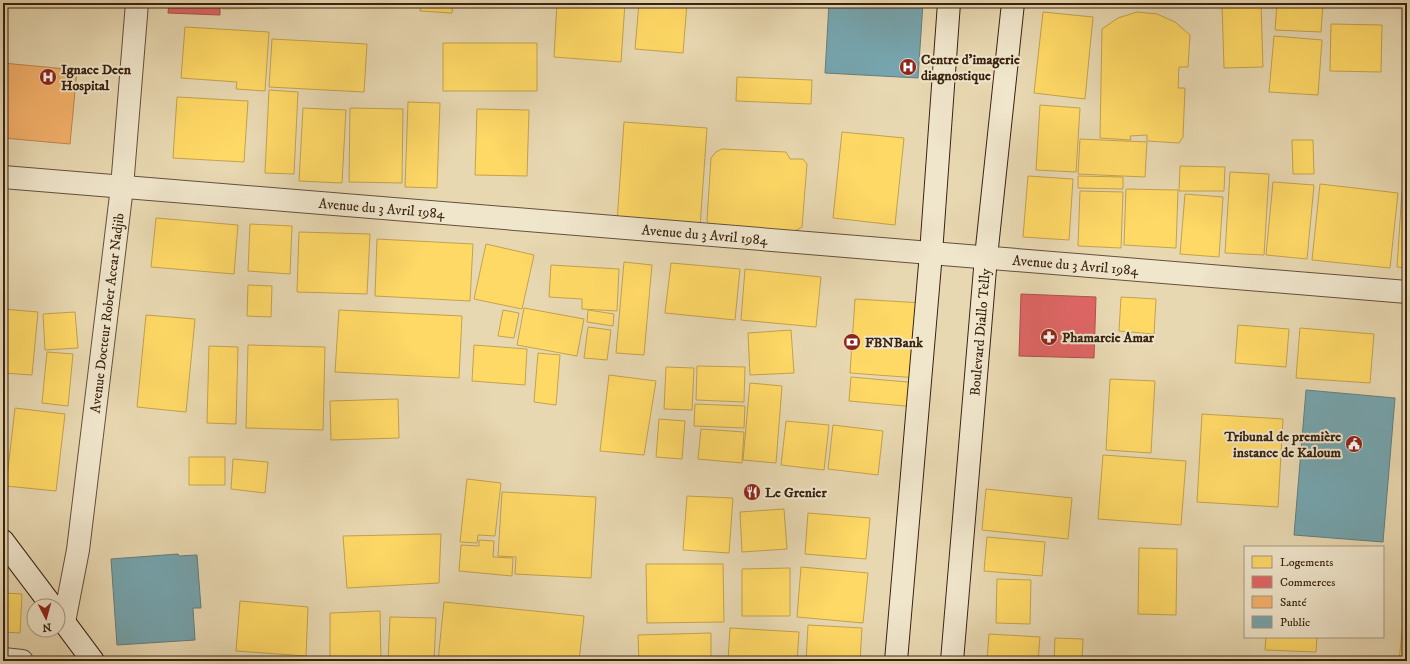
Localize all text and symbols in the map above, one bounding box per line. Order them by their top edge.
place label: Centre d'imagerie diagnostique [921,51,1020,85]
hospital icon: Centre d'imagerie diagnostique [898,57,918,77]
place label: Ignace Deen Hospital [61,61,132,95]
hospital icon: Ignace Deen Hospital [38,67,58,87]
street label: Avenue du 3 Avril 1984 [318,195,446,223]
street label: Avenue Docteur Rober Accar Nadjib [87,212,129,414]
street label: Avenue du 3 Avril 1984 [641,221,769,250]
street label: Avenue du 3 Avril 1984 [1012,252,1140,280]
street label: Boulevard Diallo Telly [966,267,995,397]
pharmacy icon: Phamarcie Amar [1039,327,1059,347]
place label: Phamarcie Amar [1062,329,1155,347]
bank icon: FBNBank [842,332,862,352]
place label: FBNBank [865,334,924,352]
place label: Tribunal de première instance de Kaloum [1224,428,1341,462]
public building icon: Tribunal de première instance de Kaloum [1344,434,1364,454]
restaurant icon: Le Grenier [742,482,762,502]
place label: Le Grenier [765,484,827,502]
legend [1244,546,1384,638]
text: Logements [1280,555,1333,570]
text: Commerces [1280,575,1335,590]
text: Santé [1280,595,1306,610]
north arrow [26,598,66,638]
text: Public [1280,615,1310,630]
text: N [42,620,52,634]

